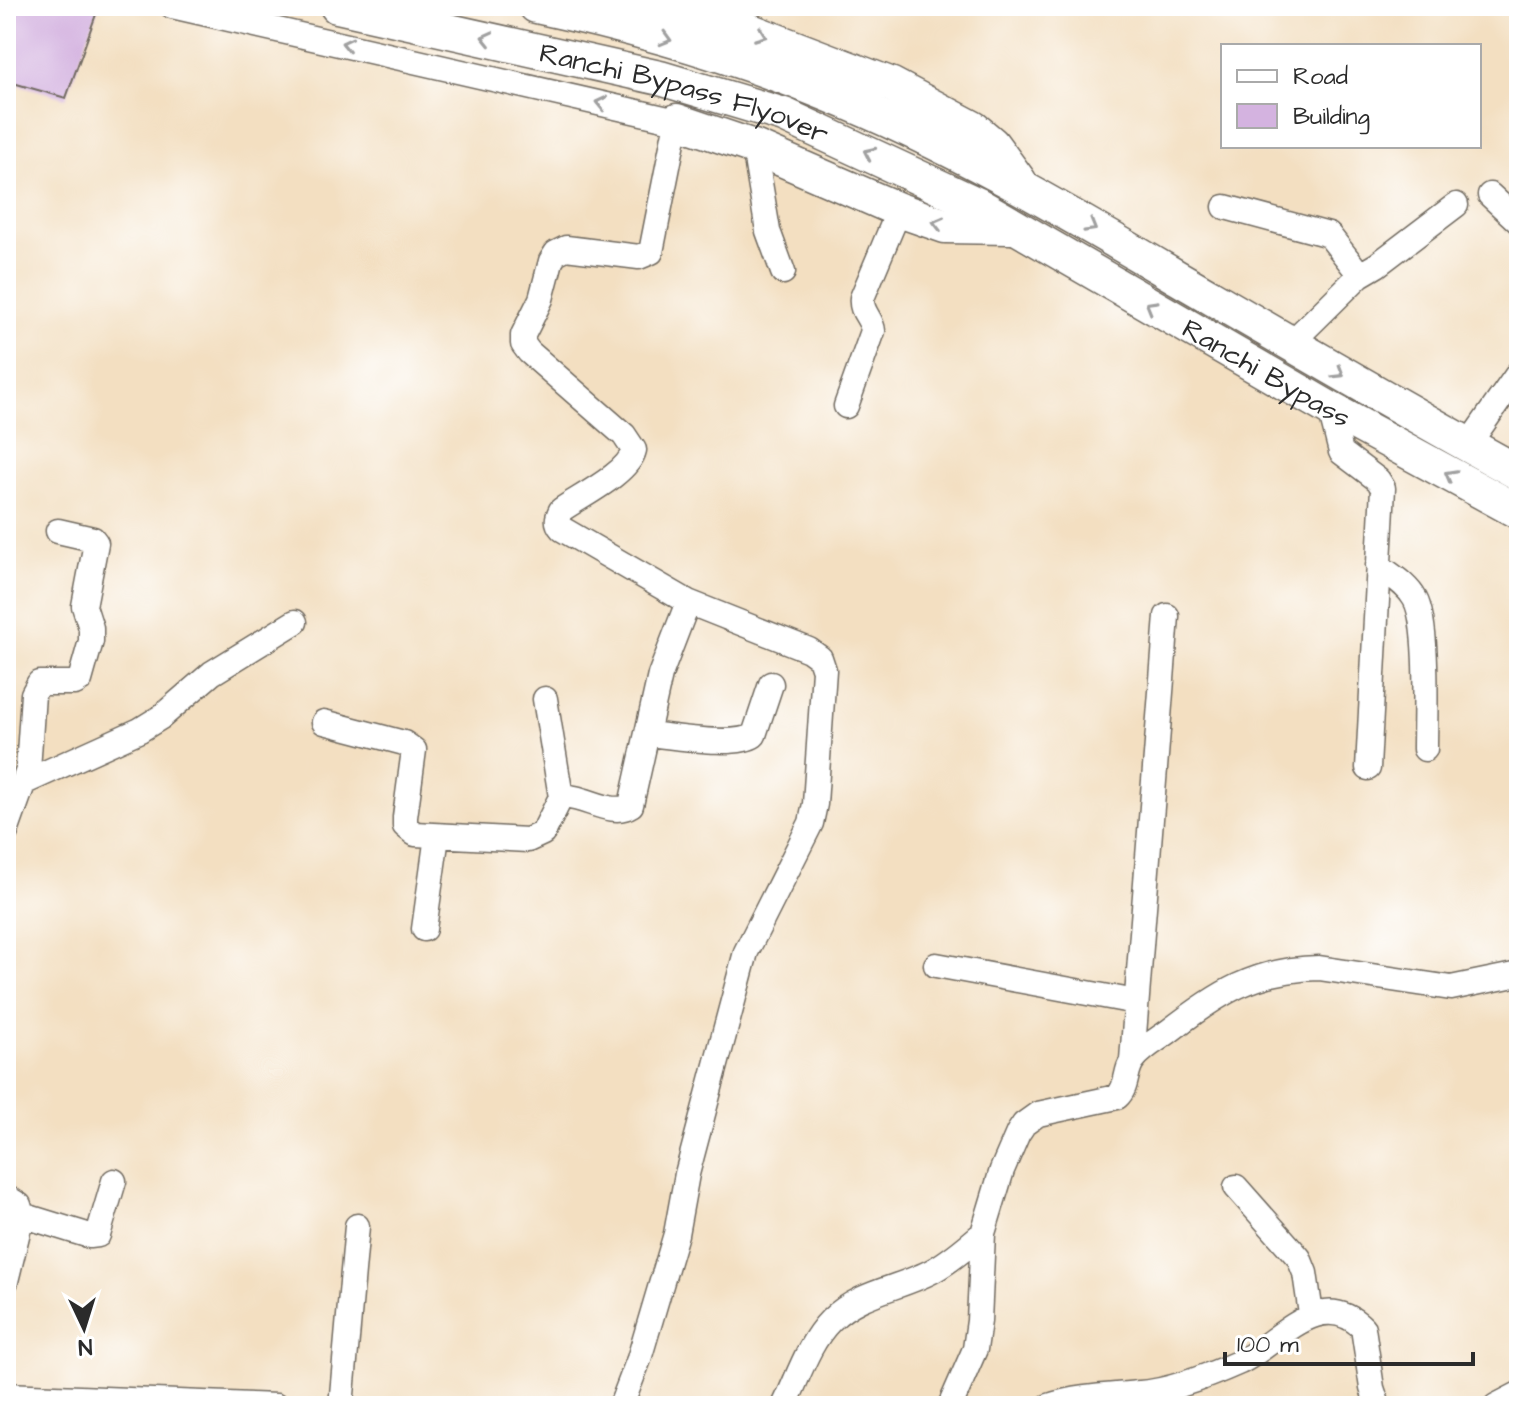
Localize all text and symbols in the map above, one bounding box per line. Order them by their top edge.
one-way arrow [753,25,767,42]
one-way arrow [481,30,494,47]
one-way arrow [658,30,672,46]
street label: Ranchi Bypass Flyover [536,34,835,154]
one-way arrow [341,37,355,54]
legend [1221,44,1481,148]
text: Road [1293,60,1348,94]
one-way arrow [594,95,608,112]
text: Building [1293,100,1370,135]
one-way arrow [863,147,877,163]
one-way arrow [932,215,946,232]
one-way arrow [1082,217,1097,233]
one-way arrow [1145,300,1160,316]
street label: Ranchi Bypass [1175,310,1357,438]
one-way arrow [1330,363,1345,379]
one-way arrow [1444,469,1459,484]
north arrow [44,1288,124,1368]
scale bar [1225,1316,1473,1366]
text: 100 m [1237,1328,1299,1362]
text: N [77,1331,93,1362]

